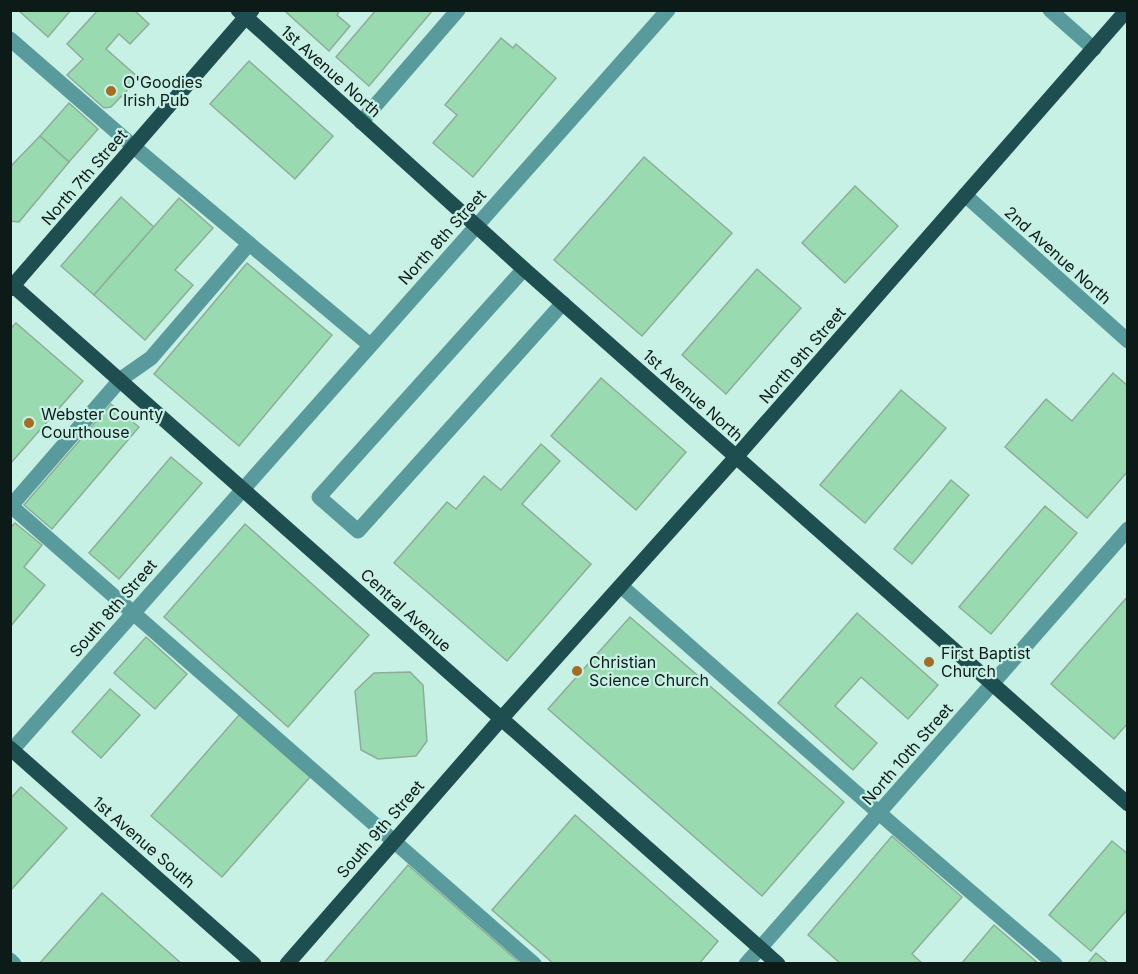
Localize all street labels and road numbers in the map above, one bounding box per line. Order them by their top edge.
street label: 1st Avenue North [277,21,385,121]
street label: North 7th Street [37,125,131,229]
street label: North 8th Street [394,185,490,289]
street label: 2nd Avenue North [1000,202,1116,308]
street label: North 9th Street [755,303,849,407]
street label: 1st Avenue North [639,345,747,445]
street label: South 8th Street [65,555,161,661]
street label: Central Avenue [356,564,456,656]
street label: North 10th Street [857,699,957,809]
street label: South 9th Street [332,776,428,882]
street label: 1st Avenue South [89,792,199,892]

